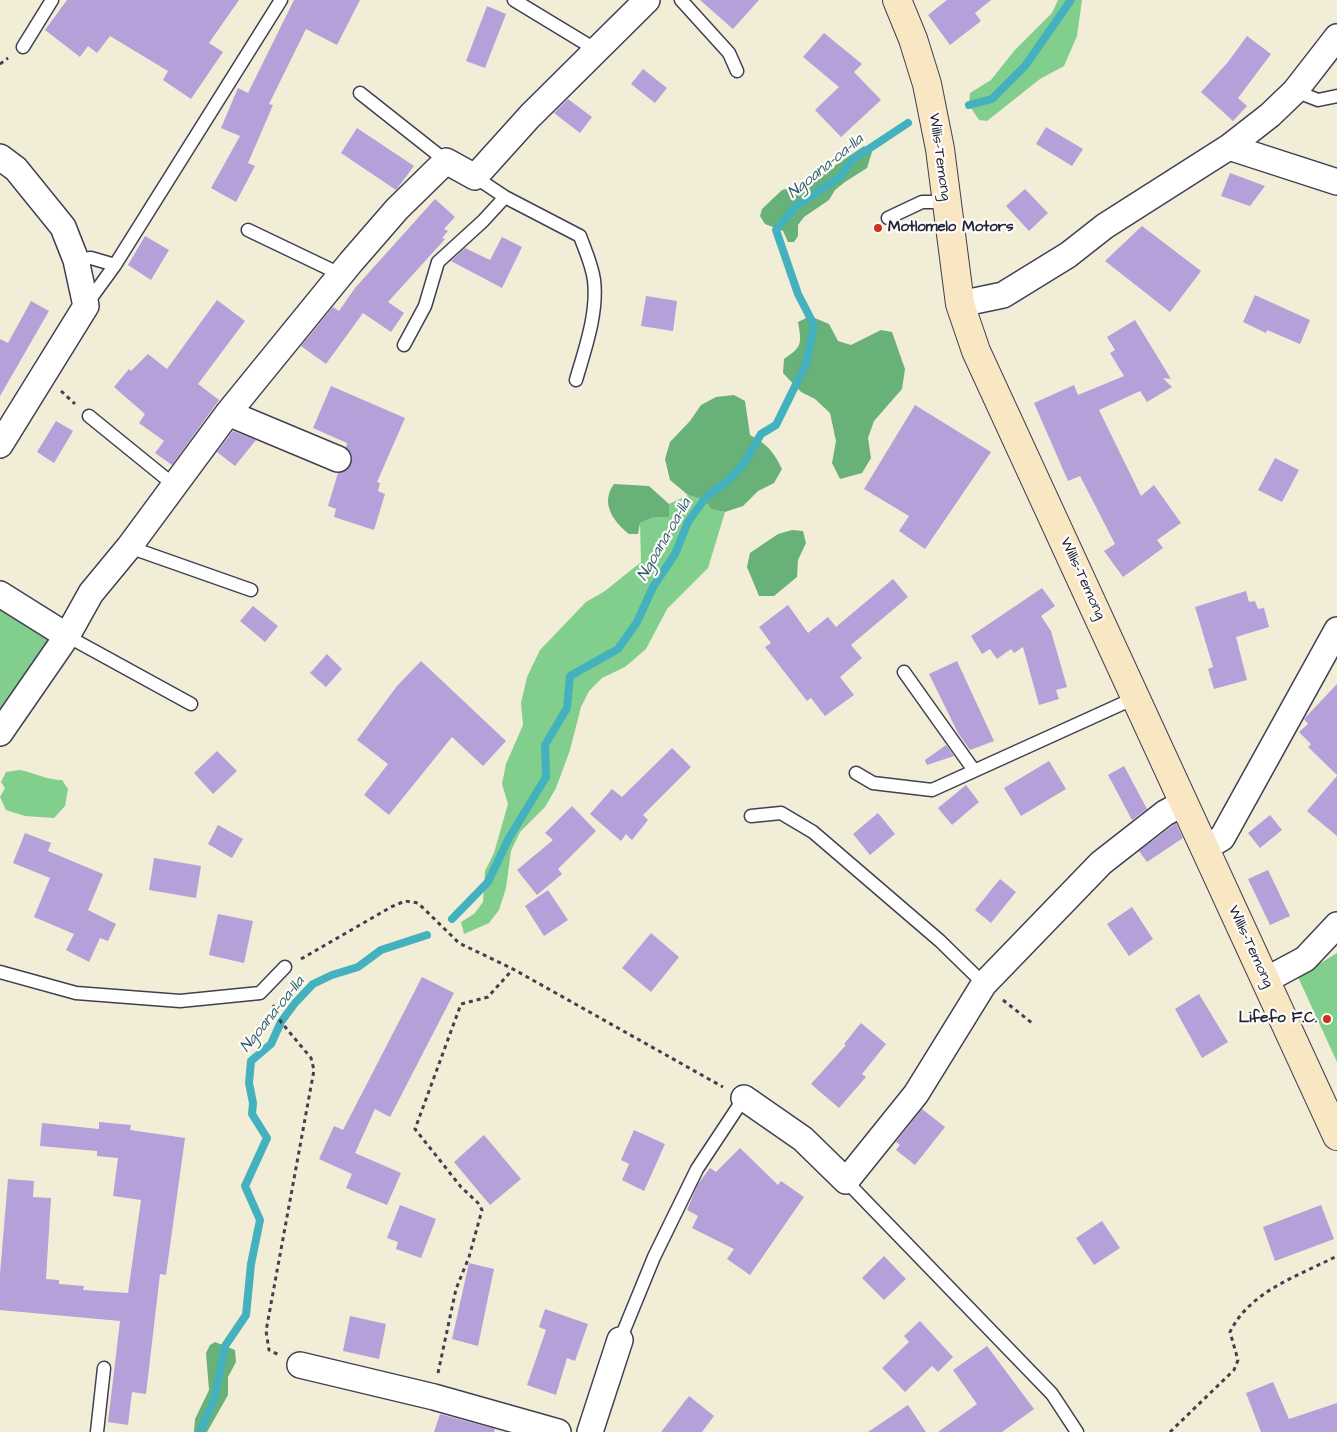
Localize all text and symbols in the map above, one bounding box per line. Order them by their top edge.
street label: Willis-Temong [924,112,954,202]
water label: Ngoana-oa-lla [784,131,868,203]
place label: Motlomelo Motors [888,219,1013,237]
marker: Motlomelo Motors [872,222,884,234]
water label: Ngoana-oa-lla [634,495,696,585]
street label: Willis-Temong [1055,535,1109,623]
street label: Willis-Temong [1223,903,1277,991]
water label: Ngoana-oa-lla [237,973,309,1057]
place label: Lifefo F.C. [1239,1010,1317,1028]
marker: Lifefo F.C. [1321,1013,1333,1025]

